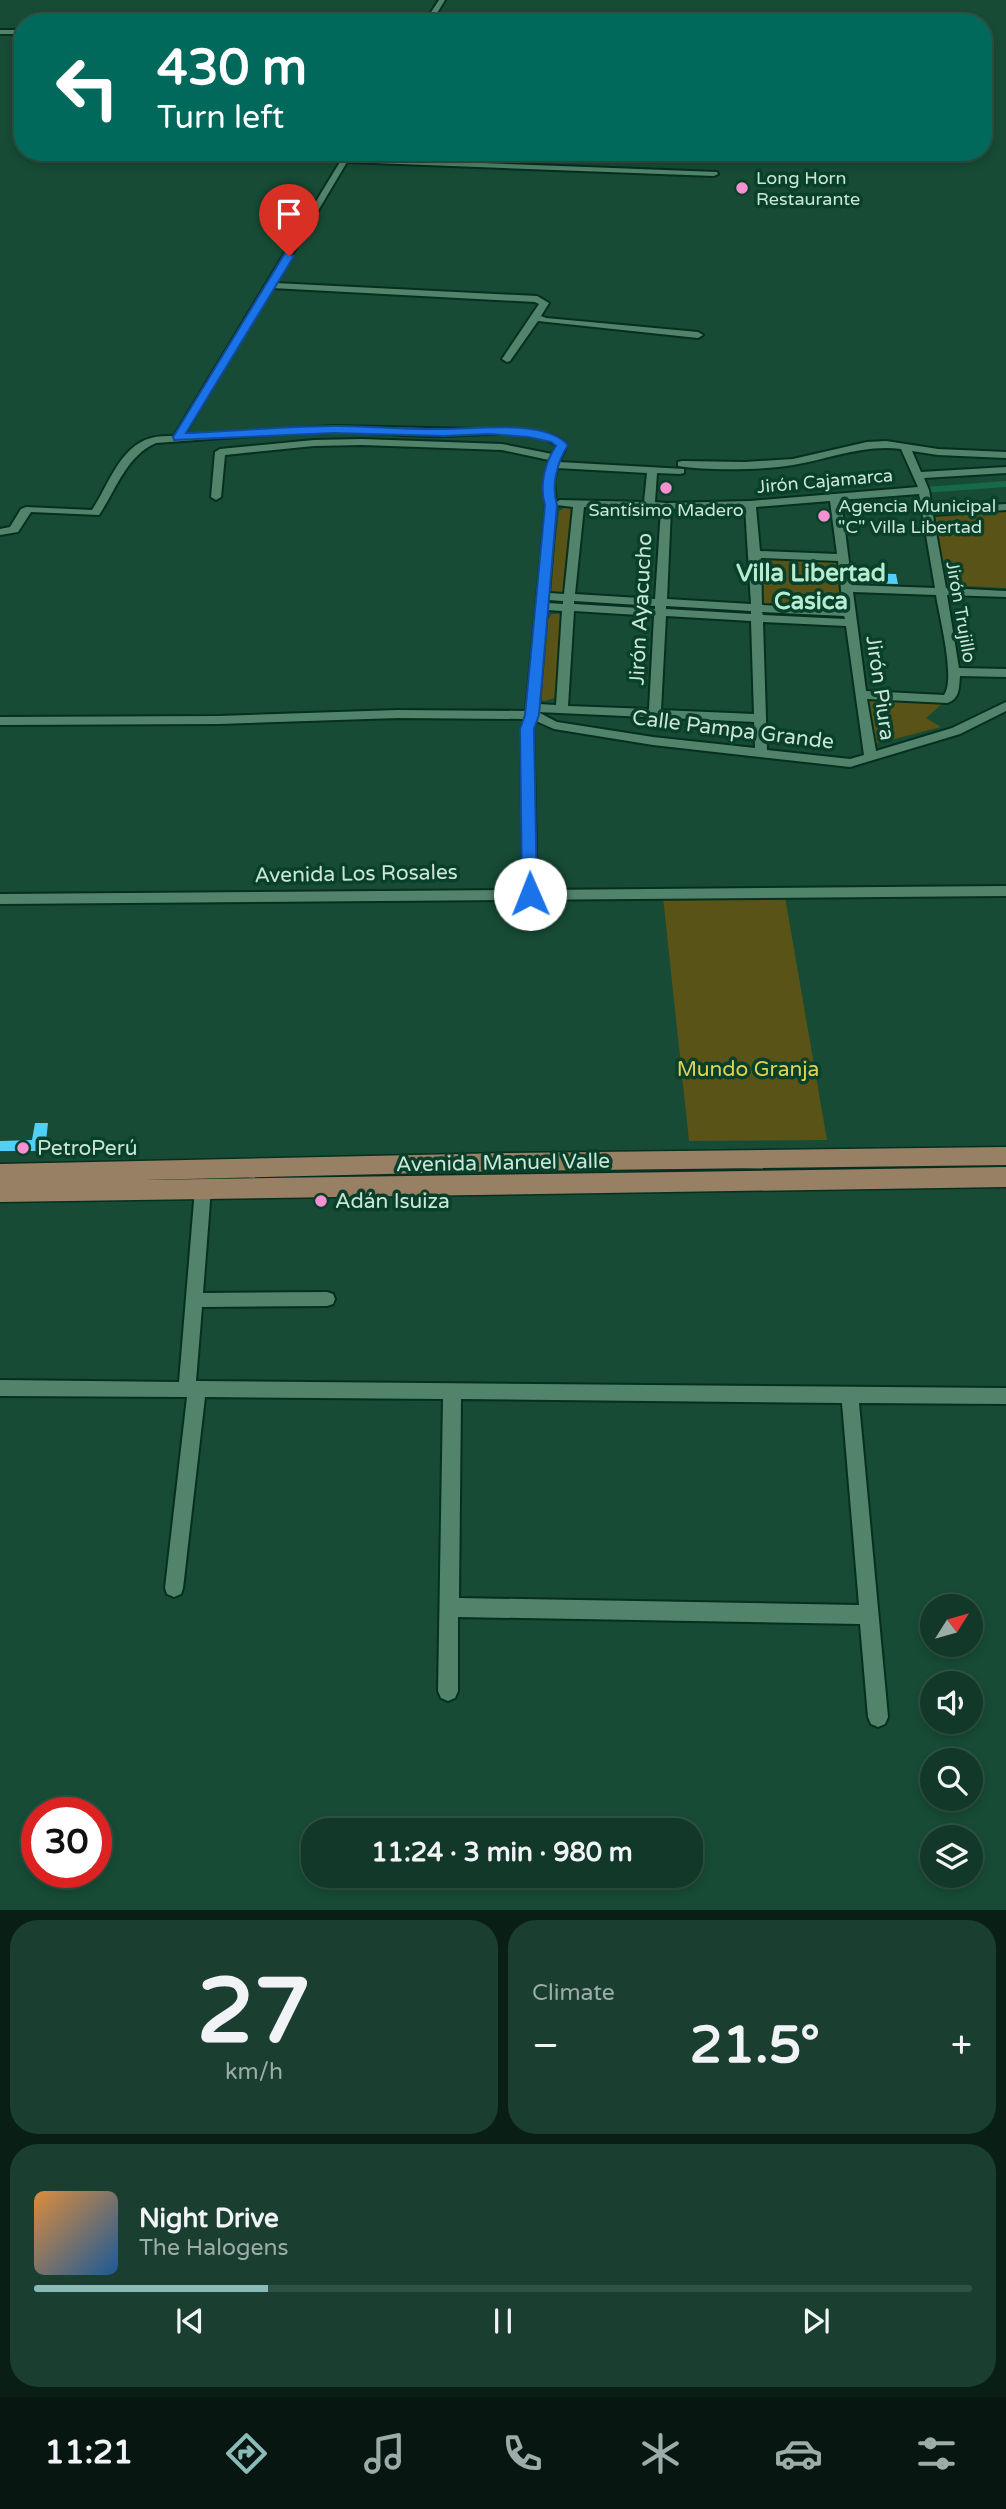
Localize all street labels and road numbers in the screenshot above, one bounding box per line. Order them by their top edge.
street label: Jirón Cajamarca [756,464,894,498]
street label: Jirón Ayacucho [625,532,657,686]
street label: Jirón Trujillo [941,559,981,665]
street label: Jirón Piura [860,634,900,742]
street label: Calle Pampa Grande [631,705,835,755]
street label: Avenida Los Rosales [254,860,458,888]
street label: Avenida Manuel Valle [396,1149,610,1177]

